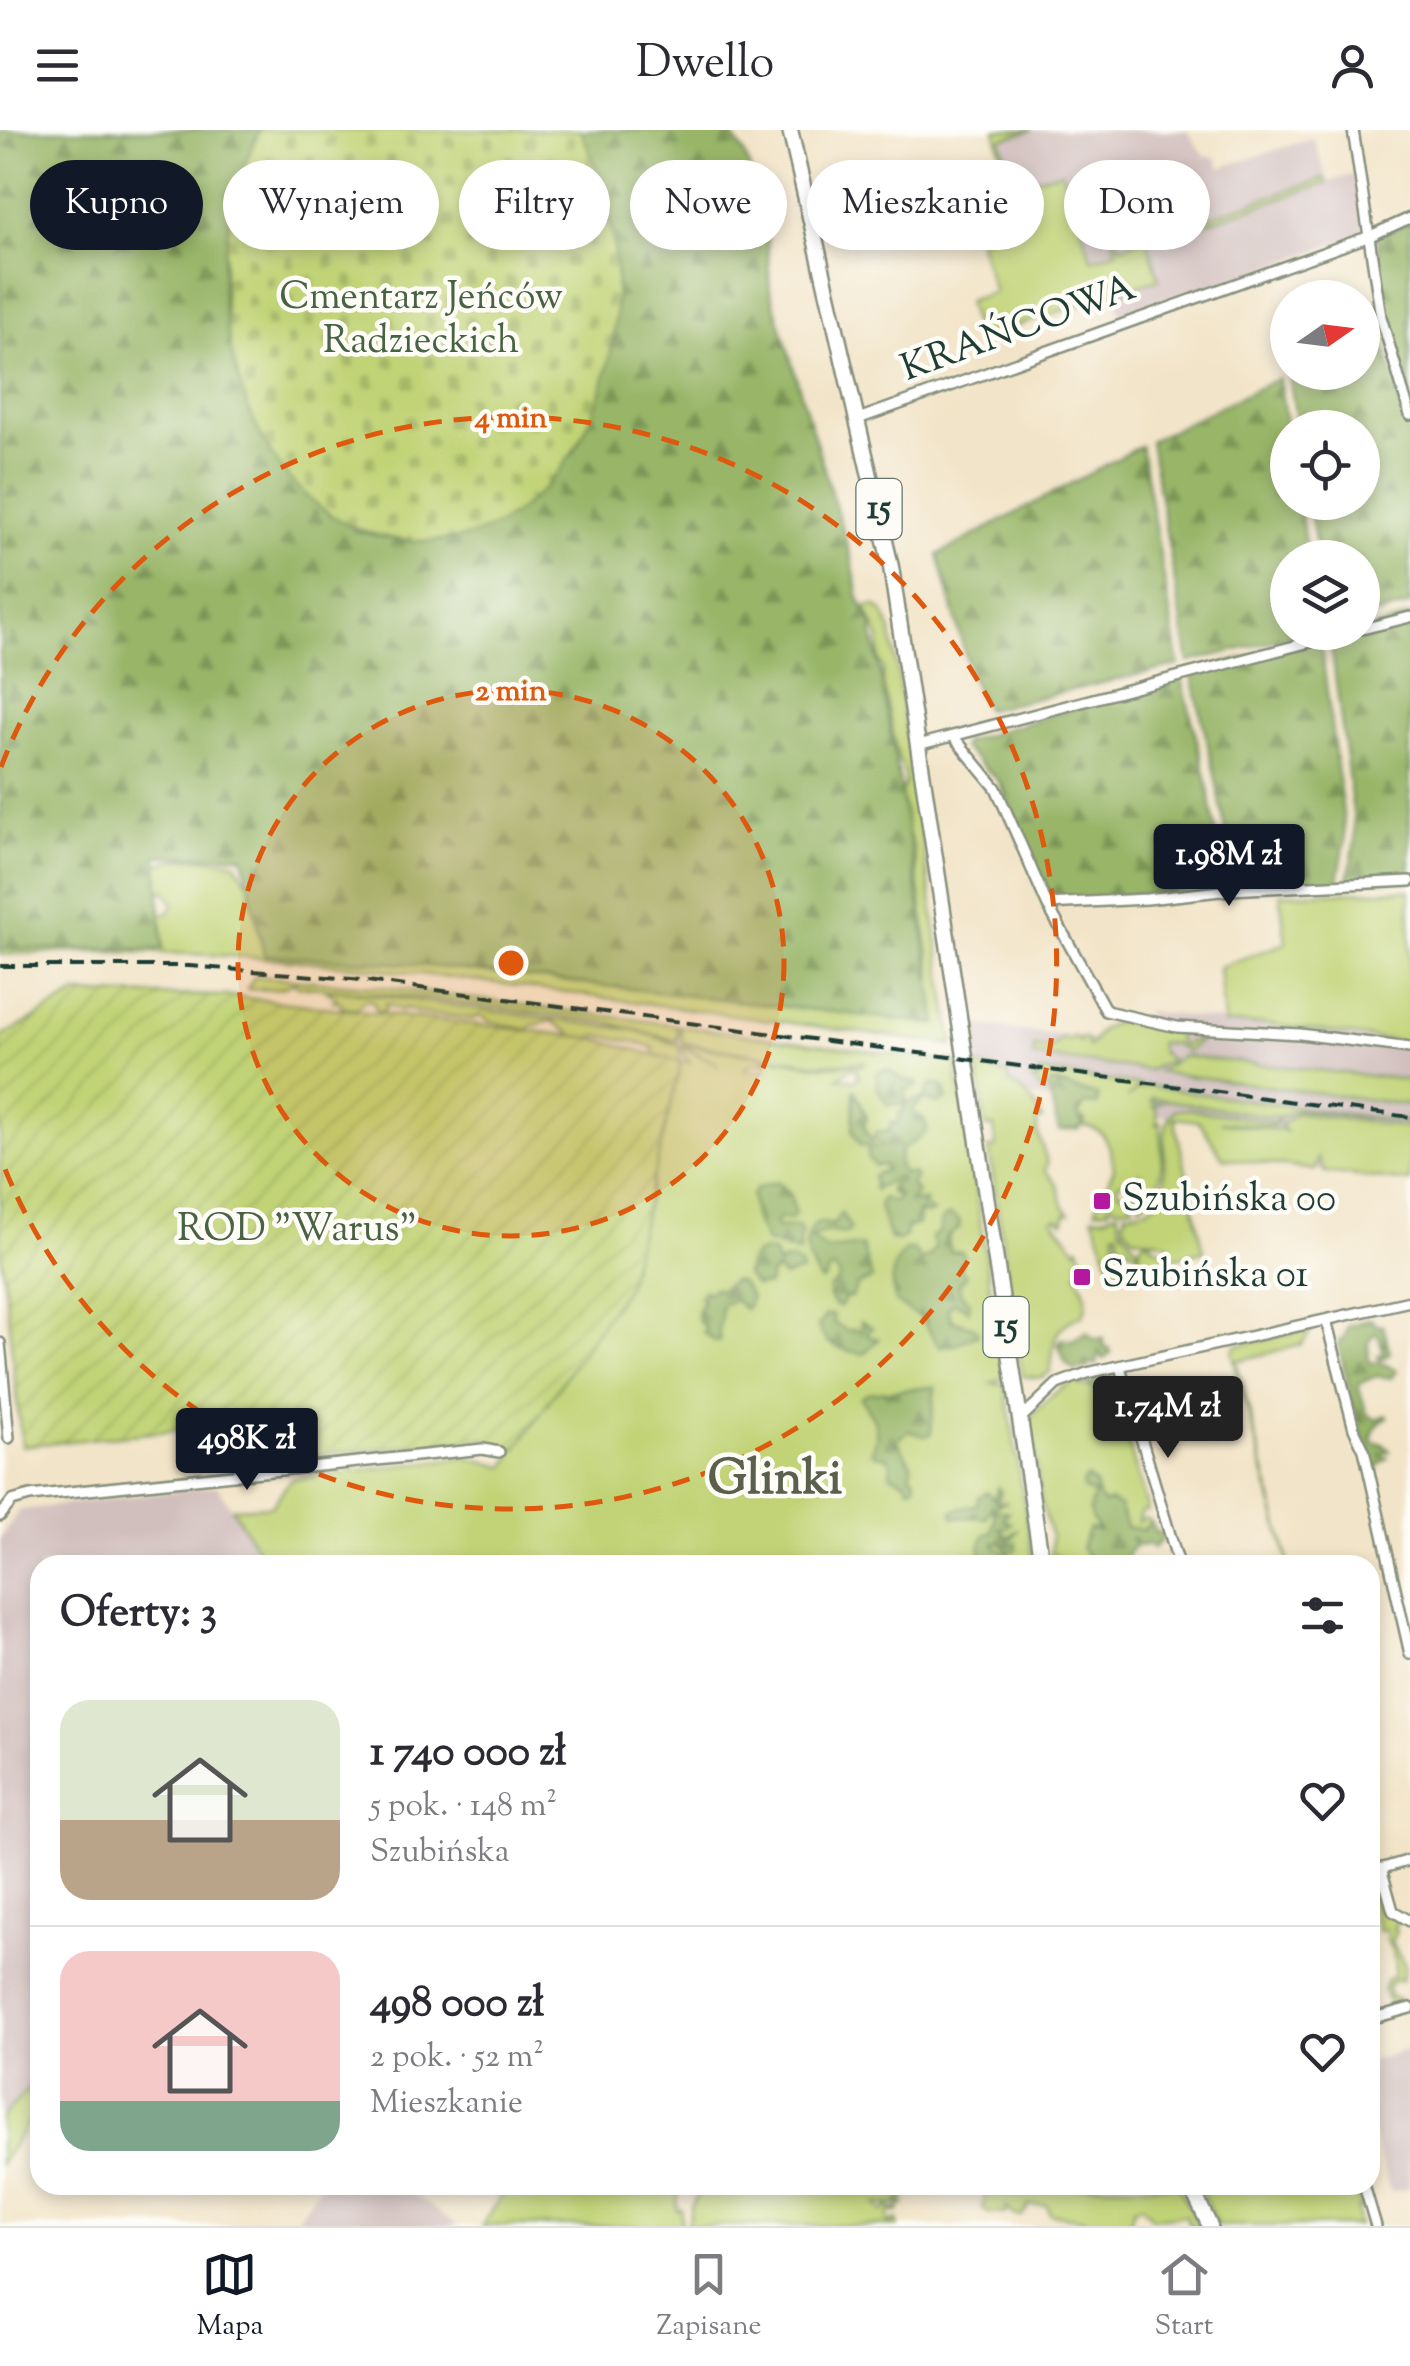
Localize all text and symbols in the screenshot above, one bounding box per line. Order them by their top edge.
text: Dwello [636,33,774,98]
icon: menu [30,38,85,93]
icon: person [1325,38,1380,93]
chip: Kupno [30,160,203,250]
chip: Wynajem [223,160,439,250]
chip: Filtry [459,160,610,250]
chip: Nowe [630,160,787,250]
chip: Mieszkanie [807,160,1044,250]
chip: Dom [1064,160,1210,250]
street label: KRAŃCOWA [894,262,1144,397]
park label: Cmentarz Jeńców Radzieckich [279,272,563,370]
north arrow [1270,280,1380,390]
map controls [1270,280,1380,650]
text: 4 min [474,398,548,441]
button: locate [1270,410,1380,520]
road number: 15 [856,479,902,539]
button: layers [1270,540,1380,650]
text: 2 min [475,671,547,714]
pin: 1.98M zł [1126,824,1332,909]
text: 1.98M zł [1176,833,1282,879]
centre of rings [493,945,529,981]
place label: Szubińska 00 [1122,1174,1336,1228]
marker: Szubińska 00 [1091,1190,1113,1212]
park label: ROD "Warus" [177,1204,417,1258]
place label: Szubińska 01 [1102,1250,1309,1304]
marker: Szubińska 01 [1071,1266,1093,1288]
road number: 15 [984,1297,1028,1357]
pin: 1.74M zł [1065,1376,1271,1461]
text: 1.74M zł [1115,1385,1221,1431]
pin: 498K zł [155,1408,339,1493]
text: 498K zł [198,1417,296,1463]
district label: Glinki [708,1447,843,1516]
text: Oferty: 3 [60,1585,217,1645]
icon: filters [1295,1588,1350,1643]
text: 1 740 000 zł [370,1724,567,1784]
icon: home [140,1740,260,1860]
icon: heart [1295,1773,1350,1828]
text: 5 pok. · 148 m² [370,1784,557,1830]
text: Szubińska [370,1830,510,1876]
text: 498 000 zł [370,1975,544,2035]
icon: home [140,1991,260,2111]
icon: heart [1295,2024,1350,2079]
text: 2 pok. · 52 m² [370,2035,544,2081]
text: Mieszkanie [370,2081,523,2127]
tab: Mapa [197,2247,263,2347]
tab: Zapisane [656,2247,762,2347]
tab: Start [1155,2247,1213,2347]

